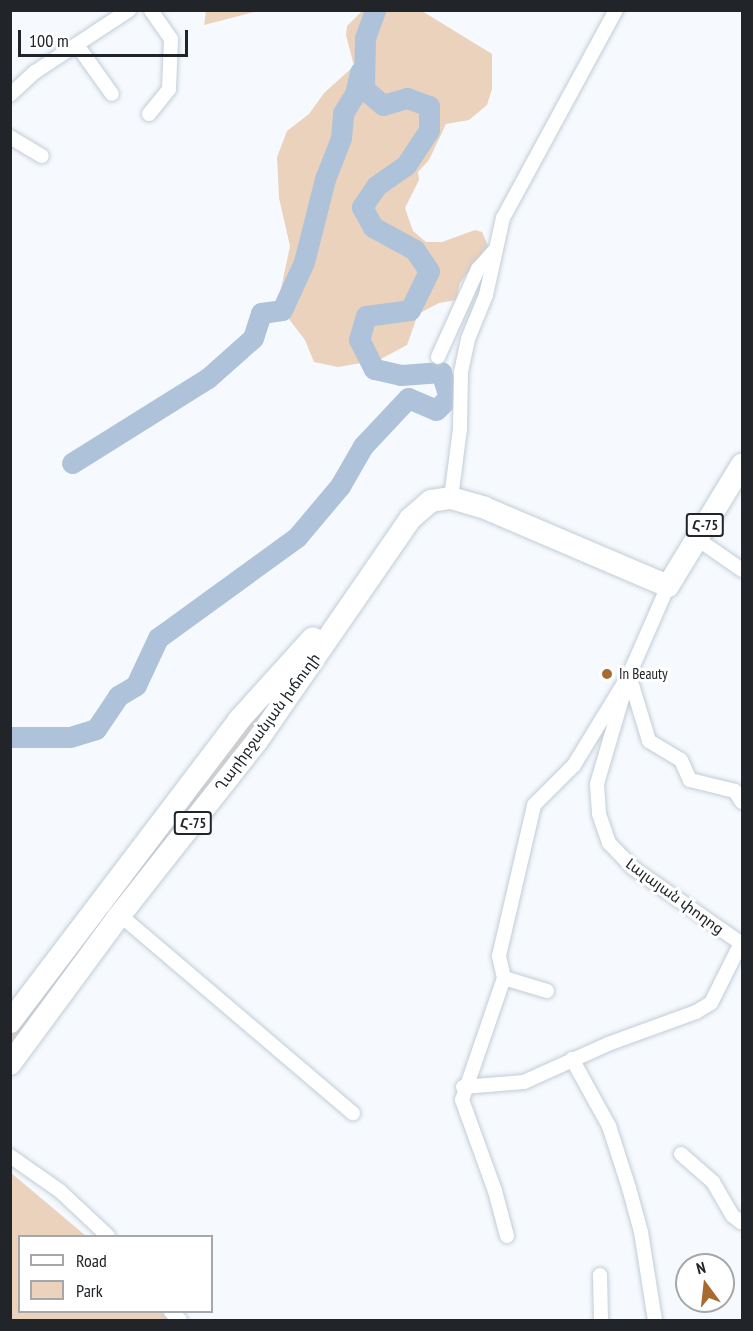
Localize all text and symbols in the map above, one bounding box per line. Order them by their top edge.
scale bar [21,18,190,56]
text: 100 m [29,29,69,52]
road number: Հ-75 [686,514,724,536]
street label: Ղարիբջանյան խճուղի [211,649,323,795]
place label: In Beauty [619,665,668,683]
marker: In Beauty [600,667,614,681]
road number: Հ-75 [174,812,212,834]
street label: Լալայան փողոց [622,854,728,938]
legend [18,1235,213,1313]
text: Road [76,1249,107,1272]
north arrow [675,1253,735,1313]
text: N [694,1257,708,1278]
text: Park [76,1279,103,1302]

